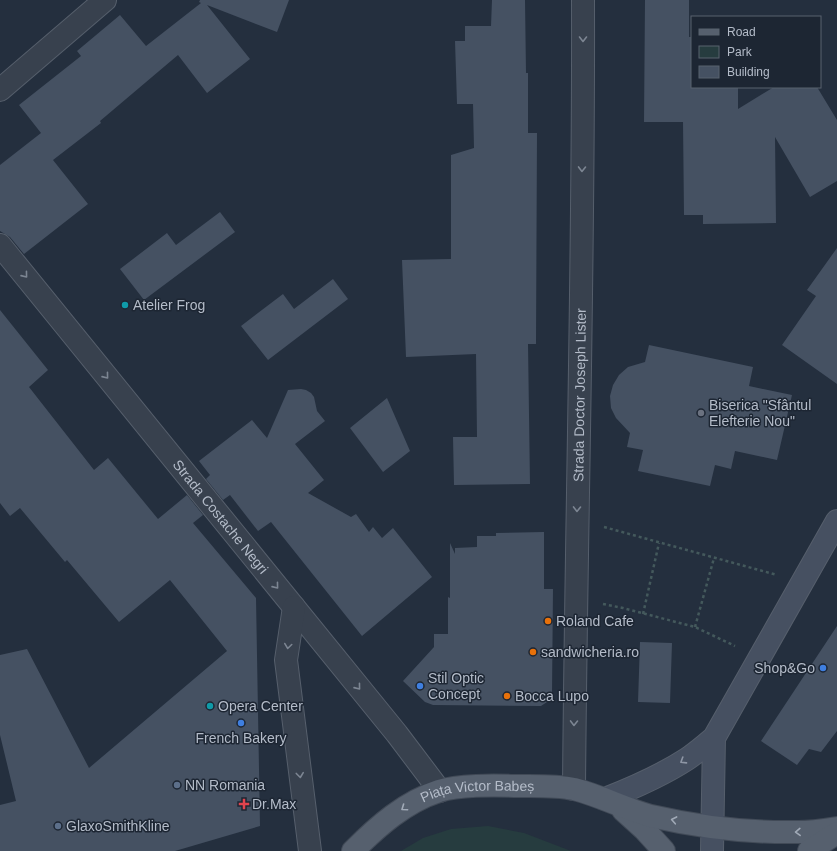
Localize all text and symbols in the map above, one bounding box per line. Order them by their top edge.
legend [691,16,821,88]
text: Road [727,25,756,39]
one-way arrow [579,36,587,42]
text: Park [727,45,753,59]
text: Building [727,65,770,79]
one-way arrow [578,166,586,172]
one-way arrow [20,271,27,278]
place label: Atelier Frog [133,297,205,313]
marker: Atelier Frog [120,300,130,310]
street label: Strada Doctor Joseph Lister [570,308,589,482]
one-way arrow [102,372,109,379]
place label: Biserica "Sfântul Elefterie Nou" [709,397,811,429]
marker: Biserica "Sfântul Elefterie Nou" [696,408,706,418]
street label: Strada Costache Negri [170,457,272,577]
one-way arrow [573,506,581,512]
one-way arrow [272,582,279,589]
place label: Roland Cafe [556,613,634,629]
marker: Roland Cafe [543,616,553,626]
one-way arrow [284,643,293,649]
place label: sandwicheria.ro [541,644,639,660]
marker: sandwicheria.ro [528,647,538,657]
place label: Shop&Go [754,660,815,676]
marker: Shop&Go [818,663,828,673]
place label: Stil Optic Concept [428,670,484,702]
marker: Stil Optic Concept [415,681,425,691]
one-way arrow [354,682,361,690]
place label: Bocca Lupo [515,688,589,704]
marker: Bocca Lupo [502,691,512,701]
place label: Opera Center [218,698,303,714]
marker: Opera Center [205,701,215,711]
marker: French Bakery [236,718,246,728]
one-way arrow [570,720,578,726]
place label: French Bakery [195,730,287,746]
one-way arrow [680,757,687,764]
one-way arrow [296,772,305,778]
place label: NN Romania [185,777,265,793]
street label: Piața Victor Babeș [418,777,534,805]
marker: NN Romania [172,780,182,790]
place label: Dr.Max [252,796,296,812]
marker: Dr.Max [239,799,249,809]
one-way arrow [402,803,409,810]
one-way arrow [670,817,677,825]
place label: GlaxoSmithKline [66,818,170,834]
marker: GlaxoSmithKline [53,821,63,831]
one-way arrow [795,828,801,836]

